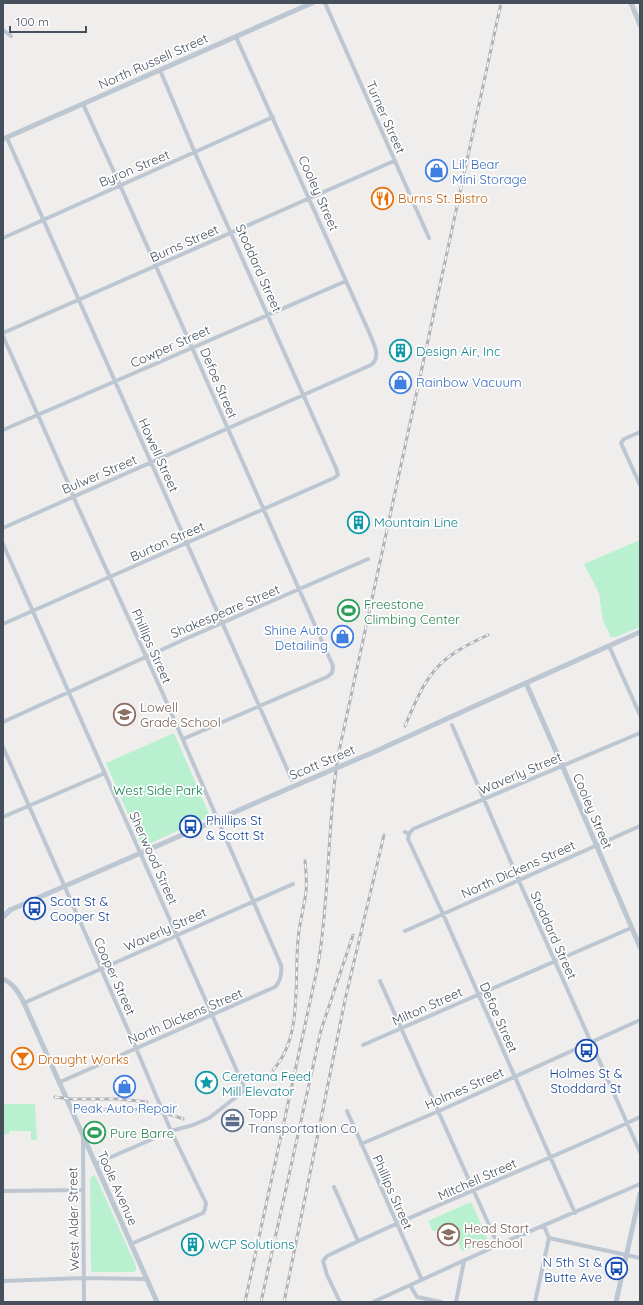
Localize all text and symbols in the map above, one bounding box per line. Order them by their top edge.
scale bar [10,8,86,34]
text: 100 m [16,14,49,29]
street label: North Russell Street [96,30,210,92]
street label: Turner Street [363,78,409,156]
street label: Byron Street [96,146,172,190]
street label: Cooley Street [295,153,343,233]
place label: Lil' Bear Mini Storage [452,156,527,187]
shop icon: Lil' Bear Mini Storage [423,158,449,184]
restaurant icon: Burns St. Bistro [369,185,395,211]
place label: Burns St. Bistro [398,190,488,206]
street label: Burns Street [147,221,221,265]
street label: Stoddard Street [232,221,286,315]
street label: Cowper Street [128,321,212,371]
building icon: Design Air, Inc [387,338,413,364]
place label: Design Air, Inc [416,343,501,359]
street label: Defoe Street [197,345,241,421]
shop icon: Rainbow Vacuum [387,369,413,395]
place label: Rainbow Vacuum [416,374,522,390]
street label: Howell Street [136,415,182,495]
street label: Bulwer Street [59,451,139,497]
building icon: Mountain Line [346,509,372,535]
place label: Mountain Line [374,514,458,530]
street label: Burton Street [127,517,207,565]
street label: Shakespeare Street [168,581,282,641]
place label: Freestone Climbing Center [364,596,460,627]
sports icon: Freestone Climbing Center [336,598,362,624]
street label: Phillips Street [128,606,176,686]
place label: Shine Auto Detailing [264,622,328,653]
shop icon: Shine Auto Detailing [330,624,356,650]
place label: Lowell Grade School [140,699,221,730]
school or university icon: Lowell Grade School [112,701,138,727]
street label: Scott Street [287,741,357,783]
street label: Waverly Street [476,748,564,798]
street label: Cooley Street [570,771,616,851]
park label: West Side Park [113,782,203,798]
street label: Sherwood Street [126,809,182,907]
place label: Phillips St & Scott St [206,812,264,843]
bus stop icon: Phillips St & Scott St [177,814,203,840]
street label: North Dickens Street [458,837,578,901]
street label: Stoddard Street [527,888,581,982]
place label: Scott St & Cooper St [50,893,110,924]
bus stop icon: Scott St & Cooper St [21,895,47,921]
street label: Waverly Street [121,904,209,954]
street label: Cooper Street [91,935,139,1017]
street label: Defoe Street [476,979,522,1055]
street label: Milton Street [389,983,465,1029]
street label: North Dickens Street [125,985,245,1047]
bus stop icon: Holmes St & Stoddard St [573,1038,599,1064]
bar icon: Draught Works [10,1046,36,1072]
place label: Draught Works [38,1051,129,1067]
street label: Holmes Street [422,1063,506,1113]
place label: Holmes St & Stoddard St [549,1065,623,1096]
place label: Ceretana Feed Mill Elevator [222,1068,311,1099]
place icon: Ceretana Feed Mill Elevator [193,1070,219,1096]
shop icon: Peak Auto Repair [112,1073,138,1099]
place label: Peak Auto Repair [73,1100,177,1116]
place label: Topp Transportation Co [248,1105,357,1136]
office icon: Topp Transportation Co [219,1107,245,1133]
sports icon: Pure Barre [82,1120,108,1146]
place label: Pure Barre [110,1125,174,1141]
street label: Toole Avenue [94,1148,142,1228]
street label: Phillips Street [369,1152,417,1232]
street label: Mitchell Street [435,1155,519,1203]
street label: West Alder Street [64,1167,82,1271]
place label: Head Start Preschool [464,1220,529,1251]
school or university icon: Head Start Preschool [435,1222,461,1248]
building icon: WCP Solutions [179,1231,205,1257]
place label: WCP Solutions [208,1236,294,1252]
place label: N 5th St & Butte Ave [542,1254,602,1285]
bus stop icon: N 5th St & Butte Ave [604,1256,630,1282]

